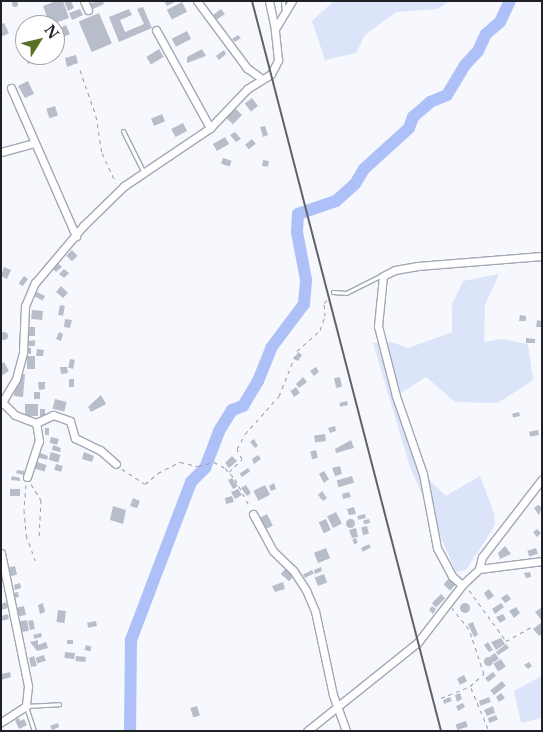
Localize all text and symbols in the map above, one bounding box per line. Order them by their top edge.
north arrow [15,15,65,65]
text: N [40,21,62,42]

